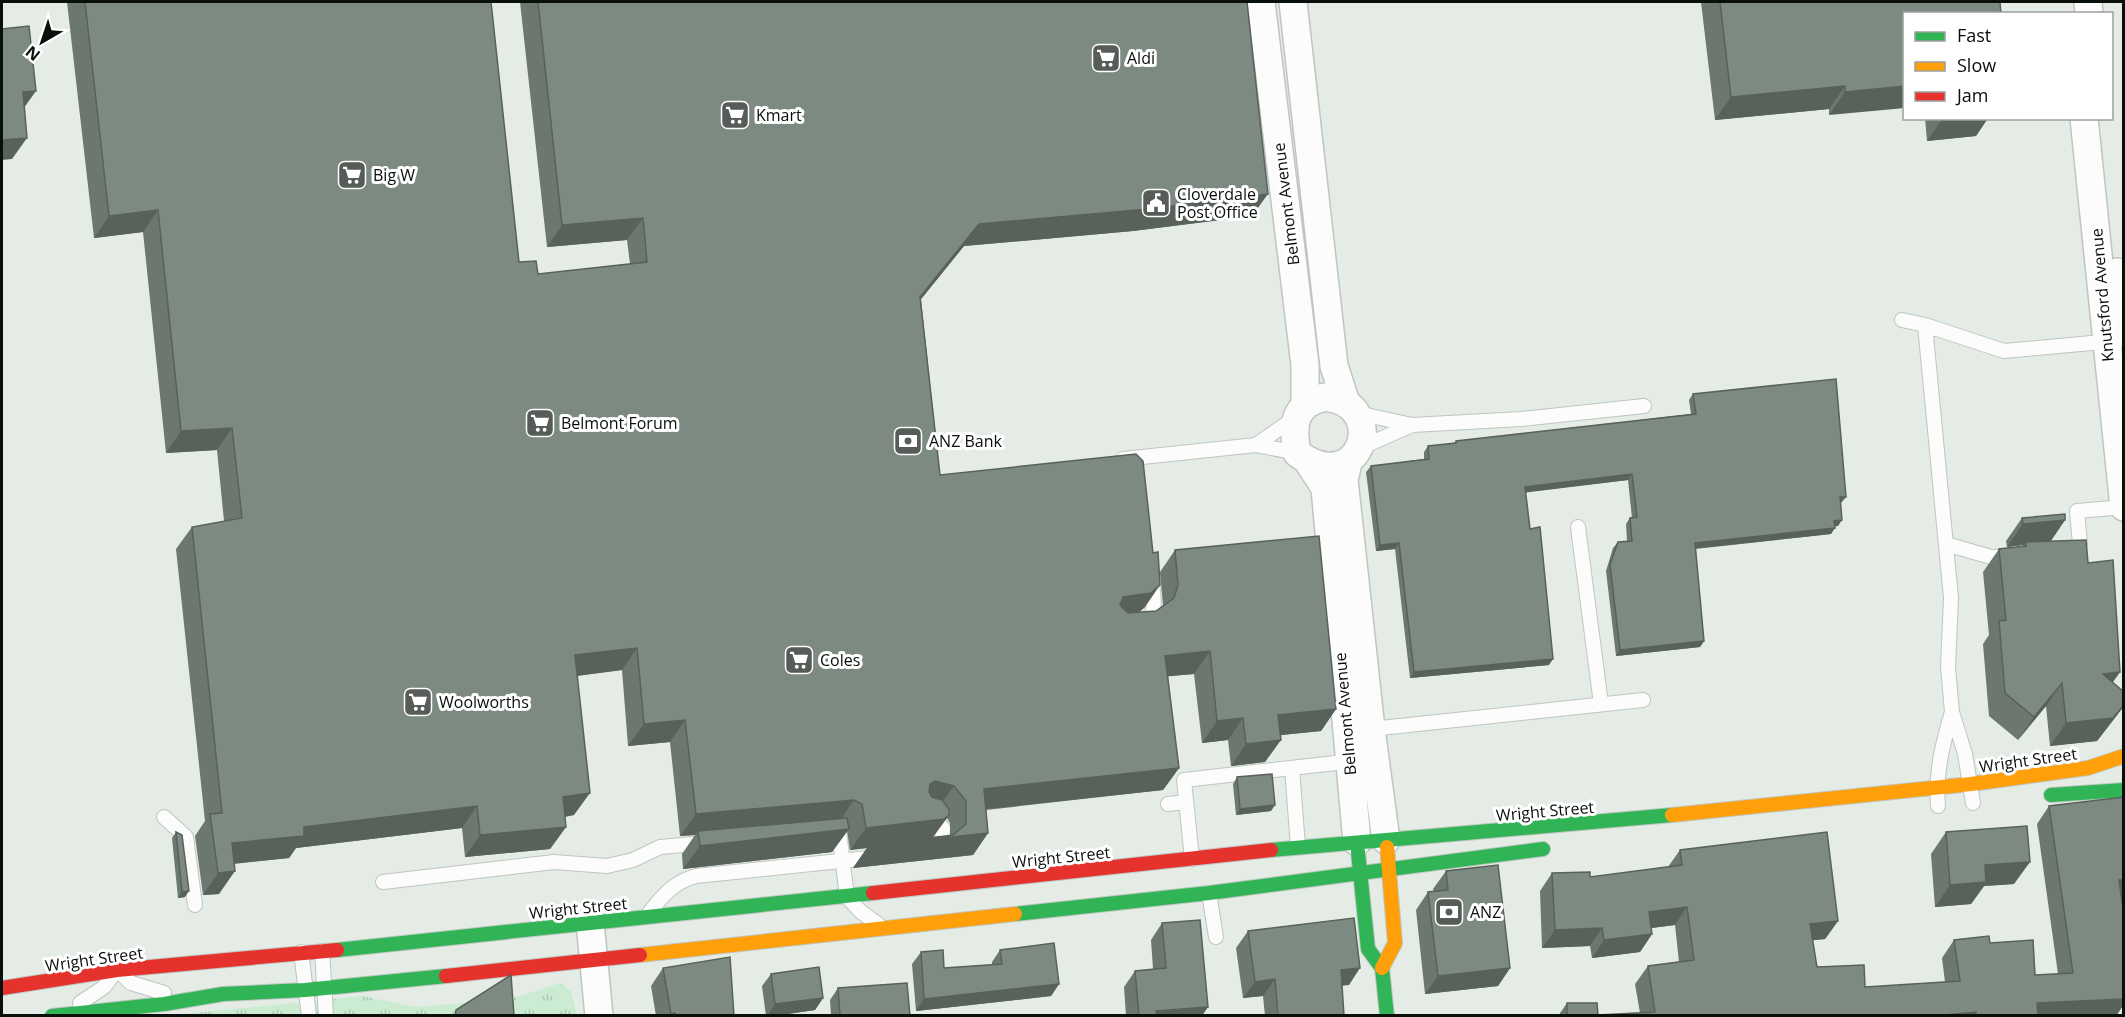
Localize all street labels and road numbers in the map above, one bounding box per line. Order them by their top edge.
street label: Belmont Avenue [1268,142,1304,266]
street label: Knutsford Avenue [2085,227,2119,363]
street label: Belmont Avenue [1329,652,1361,776]
street label: Wright Street [1978,742,2079,778]
street label: Wright Street [1495,796,1595,826]
street label: Wright Street [1011,841,1111,873]
street label: Wright Street [528,892,628,924]
street label: Wright Street [44,941,145,977]

